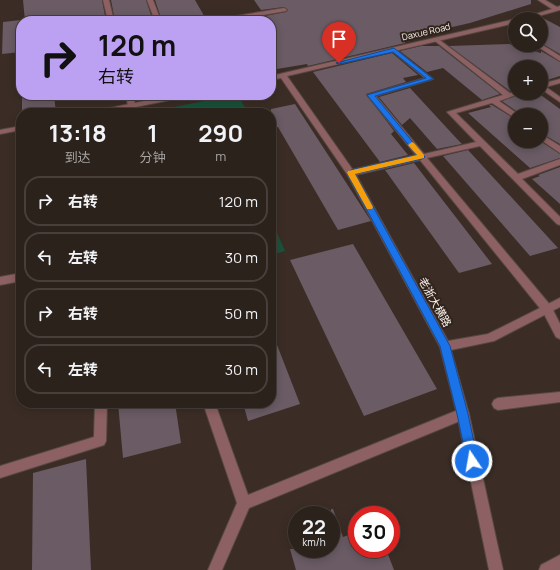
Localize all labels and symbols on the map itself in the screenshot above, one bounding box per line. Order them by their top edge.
street label: Daxue Road [400,20,451,43]
pin [322,22,356,63]
street label: 老浙大横路 [416,274,455,329]
position arrow [451,440,493,482]
speed limit sign: 30 [348,506,400,558]

